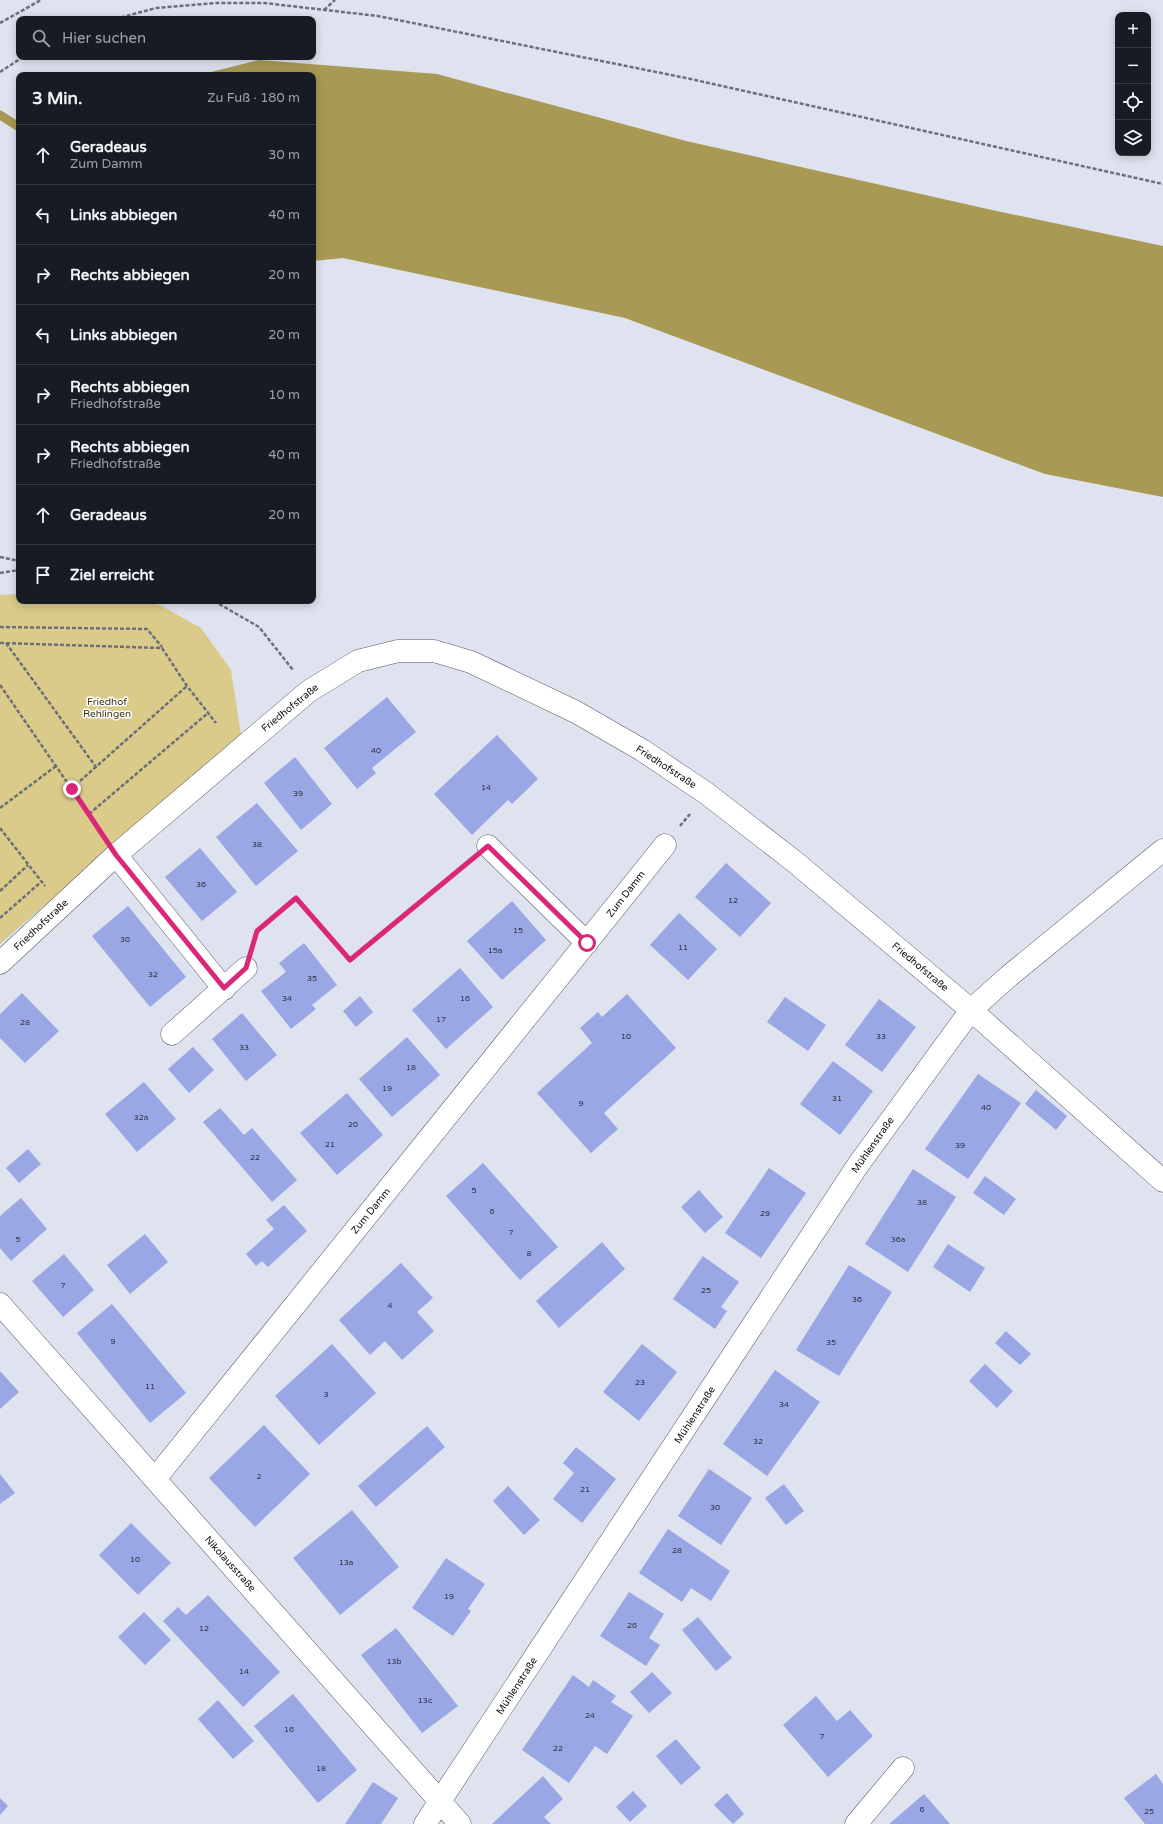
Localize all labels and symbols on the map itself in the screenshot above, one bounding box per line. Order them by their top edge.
street label: Friedhofstraße [259,681,321,735]
park label: Friedhof Rehlingen [83,696,131,720]
street label: Friedhofstraße [633,743,699,791]
house number: 40 [371,746,381,755]
route end [63,780,81,798]
house number: 14 [481,783,491,792]
house number: 39 [293,789,303,798]
house number: 38 [252,840,262,849]
street label: Zum Damm [604,868,648,920]
house number: 36 [196,880,206,889]
house number: 12 [728,896,738,905]
street label: Friedhofstraße [11,897,71,953]
house number: 15 [513,926,523,935]
route start [578,934,596,952]
house number: 30 [120,935,130,944]
street label: Friedhofstraße [889,940,951,994]
house number: 11 [678,943,688,952]
house number: 15a [488,946,502,955]
house number: 32 [148,970,158,979]
house number: 35 [307,974,317,983]
house number: 34 [282,994,292,1003]
house number: 16 [460,994,470,1003]
house number: 17 [436,1015,446,1024]
house number: 28 [20,1018,30,1027]
house number: 10 [621,1032,631,1041]
house number: 33 [876,1032,886,1041]
house number: 33 [239,1043,249,1052]
house number: 18 [406,1063,416,1072]
house number: 19 [382,1084,392,1093]
house number: 31 [832,1094,842,1103]
house number: 9 [578,1099,584,1108]
house number: 40 [981,1103,991,1112]
house number: 32a [134,1113,148,1122]
street label: Mühlenstraße [849,1114,897,1175]
house number: 20 [348,1120,358,1129]
house number: 21 [325,1140,335,1149]
house number: 39 [955,1141,965,1150]
house number: 22 [250,1153,260,1162]
street label: Zum Damm [349,1186,393,1236]
house number: 5 [471,1186,477,1195]
house number: 38 [917,1198,927,1207]
house number: 6 [489,1207,495,1216]
house number: 29 [760,1209,770,1218]
house number: 7 [508,1228,514,1237]
house number: 5 [15,1235,21,1244]
house number: 36a [891,1235,905,1244]
house number: 8 [526,1249,532,1258]
house number: 7 [60,1281,66,1290]
house number: 25 [701,1286,711,1295]
house number: 36 [852,1295,862,1304]
house number: 4 [387,1301,393,1310]
house number: 9 [110,1337,116,1346]
house number: 35 [826,1338,836,1347]
house number: 23 [635,1378,645,1387]
house number: 11 [145,1382,155,1391]
street label: Mühlenstraße [672,1384,718,1446]
house number: 3 [323,1390,329,1399]
house number: 34 [779,1400,789,1409]
house number: 32 [753,1437,763,1446]
house number: 2 [256,1472,262,1481]
house number: 21 [580,1485,590,1494]
house number: 30 [710,1503,720,1512]
street label: Nikolausstraße [202,1534,258,1594]
house number: 28 [672,1546,682,1555]
house number: 10 [130,1555,140,1564]
house number: 13a [339,1558,353,1567]
house number: 19 [444,1592,454,1601]
house number: 26 [627,1621,637,1630]
house number: 12 [199,1624,209,1633]
street label: Mühlenstraße [494,1655,540,1717]
house number: 13b [386,1657,402,1666]
house number: 14 [239,1667,249,1676]
house number: 13c [418,1696,432,1705]
house number: 24 [585,1711,595,1720]
house number: 16 [284,1725,294,1734]
house number: 7 [819,1732,825,1741]
house number: 22 [553,1744,563,1753]
house number: 18 [316,1764,326,1773]
house number: 6 [919,1805,925,1814]
house number: 25 [1144,1807,1154,1816]

